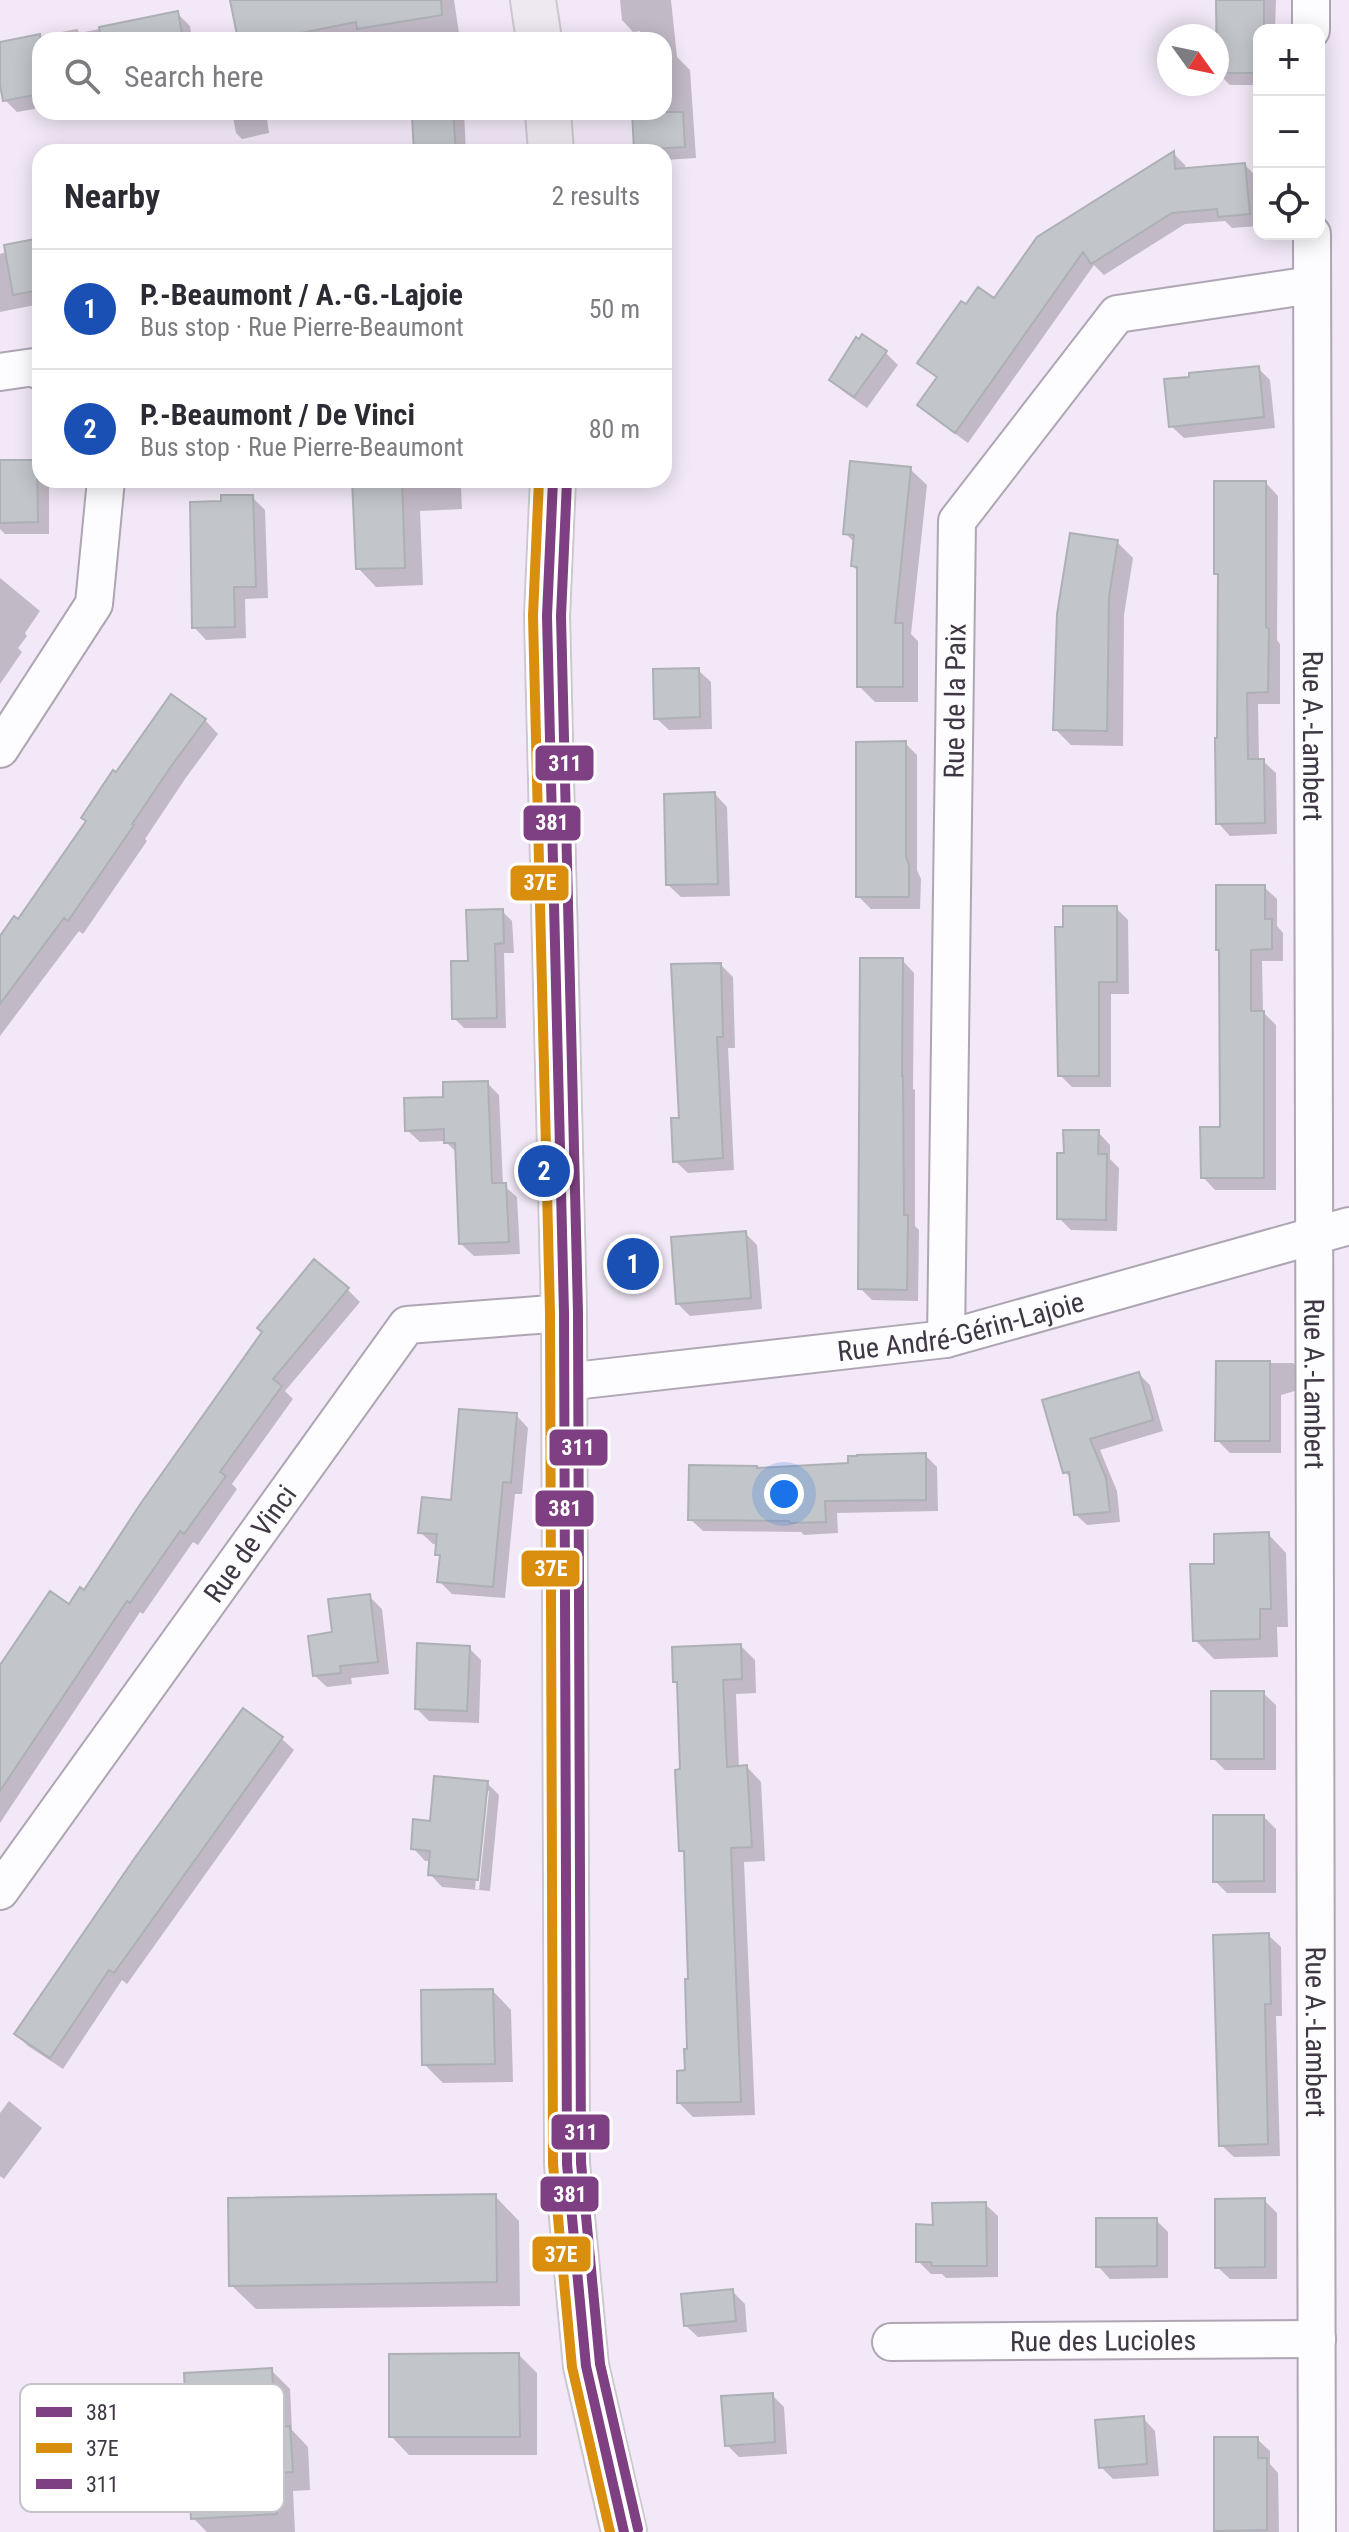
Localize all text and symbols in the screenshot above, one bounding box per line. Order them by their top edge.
north arrow [1157,24,1229,96]
map controls [1253,24,1325,240]
button: + [1253,24,1325,96]
search box [32,32,672,120]
icon: search [60,54,104,98]
text: Search here [124,59,264,94]
button: − [1253,96,1325,168]
button: locate [1253,168,1325,240]
text: Nearby [64,176,160,216]
text: 2 results [551,181,640,211]
text: P.-Beaumont / A.-G.-Lajoie [140,277,463,312]
text: 1 [83,294,97,324]
text: 50 m [589,294,640,324]
text: Bus stop · Rue Pierre-Beaumont [140,312,464,342]
text: P.-Beaumont / De Vinci [140,397,415,432]
text: 2 [83,414,97,444]
text: 80 m [589,414,640,444]
text: Bus stop · Rue Pierre-Beaumont [140,432,464,462]
street label: Rue de la Paix [938,623,973,779]
street label: Rue A.-Lambert [1296,651,1329,821]
line badge: 311 [534,744,595,782]
text: 311 [548,751,582,776]
line badge: 381 [522,804,582,842]
text: 381 [535,810,569,835]
line badge: 37E [509,864,570,902]
text: 37E [523,870,557,895]
pin: 2 [518,1141,570,1201]
pin: 1 [607,1234,659,1294]
street label: Rue André-Gérin-Lajoie [836,1285,1088,1368]
street label: Rue A.-Lambert [1297,1299,1331,1469]
line badge: 311 [548,1428,609,1467]
text: 311 [561,1435,595,1460]
your location [764,1474,804,1514]
street label: Rue de Vinci [197,1479,304,1609]
line badge: 381 [534,1489,595,1528]
text: 381 [548,1496,582,1521]
line badge: 37E [520,1549,581,1588]
text: 37E [534,1556,568,1581]
street label: Rue A.-Lambert [1299,1947,1332,2117]
line badge: 311 [550,2113,611,2151]
text: 311 [564,2120,598,2145]
line badge: 381 [539,2175,600,2213]
text: 381 [553,2182,587,2207]
line badge: 37E [531,2235,592,2273]
text: 37E [544,2242,578,2267]
street label: Rue des Lucioles [1010,2324,1196,2358]
legend [20,2384,284,2512]
text: 381 [86,2400,119,2425]
text: 37E [86,2436,119,2461]
text: 311 [86,2472,119,2497]

